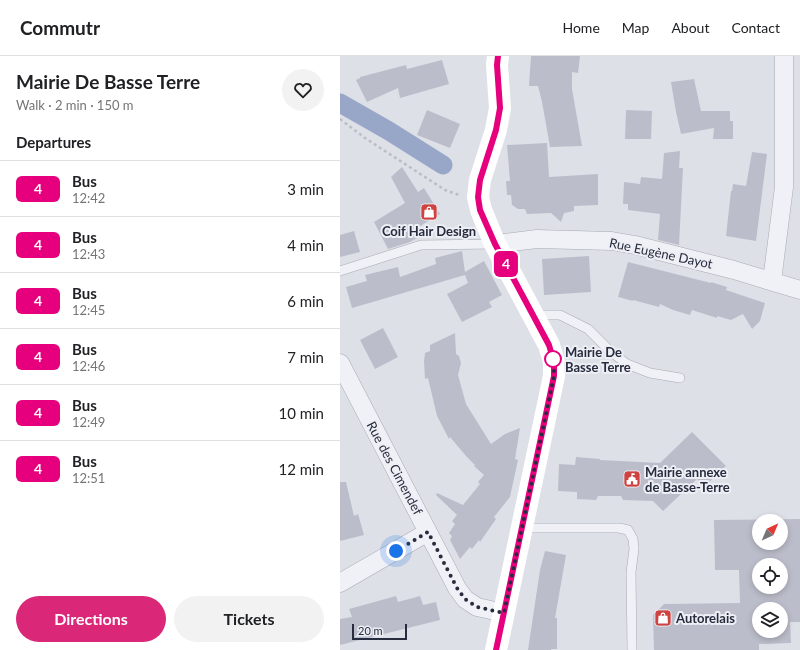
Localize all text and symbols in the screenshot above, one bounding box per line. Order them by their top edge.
text: Commutr [20,16,100,39]
text: Home [562,19,600,36]
text: Map [622,19,649,36]
text: About [671,19,709,36]
text: Contact [731,19,780,36]
button: heart [282,69,324,111]
text: Mairie De Basse Terre [16,70,200,93]
text: Walk · 2 min · 150 m [16,97,134,113]
text: Departures [16,133,91,151]
text: Bus [72,172,97,190]
text: 4 [34,180,42,197]
text: 3 min [287,180,324,198]
text: 12:42 [72,190,105,206]
shop icon: Coif Hair Design [419,202,439,222]
place label: Coif Hair Design [382,223,476,239]
text: Bus [72,228,97,246]
street label: Rue Eugène Dayot [608,234,714,272]
text: 4 [34,236,42,253]
text: 4 min [287,236,324,254]
text: 12:43 [72,246,105,262]
line badge: 4 [493,251,519,277]
text: 4 [502,255,510,272]
text: Bus [72,284,97,302]
text: 4 [34,292,42,309]
text: 6 min [287,292,324,310]
text: 12:45 [72,302,105,318]
text: Bus [72,340,97,358]
place label: Mairie De Basse Terre [565,344,631,375]
text: 4 [34,348,42,365]
text: 7 min [287,348,324,366]
marker: Mairie De Basse Terre [544,350,562,368]
text: 12:46 [72,358,105,374]
text: Bus [72,396,97,414]
text: 4 [34,404,42,421]
text: 10 min [278,404,324,422]
text: 12:49 [72,414,105,430]
street label: Rue des Cimendef [364,418,427,518]
text: Bus [72,452,97,470]
text: 4 [34,460,42,477]
text: 12 min [278,460,324,478]
place label: Mairie annexe de Basse-Terre [645,464,730,495]
public building icon: Mairie annexe de Basse-Terre [622,469,642,489]
text: 12:51 [72,470,105,486]
north arrow [752,514,788,550]
map controls [752,514,788,638]
your location [386,541,406,561]
button: locate [752,558,788,594]
button: Directions [16,596,166,642]
button: Tickets [174,596,324,642]
button: layers [752,602,788,638]
shop icon: Autorelais [653,608,673,628]
place label: Autorelais [675,610,735,626]
scale bar [352,622,407,641]
text: 20 m [358,624,383,637]

